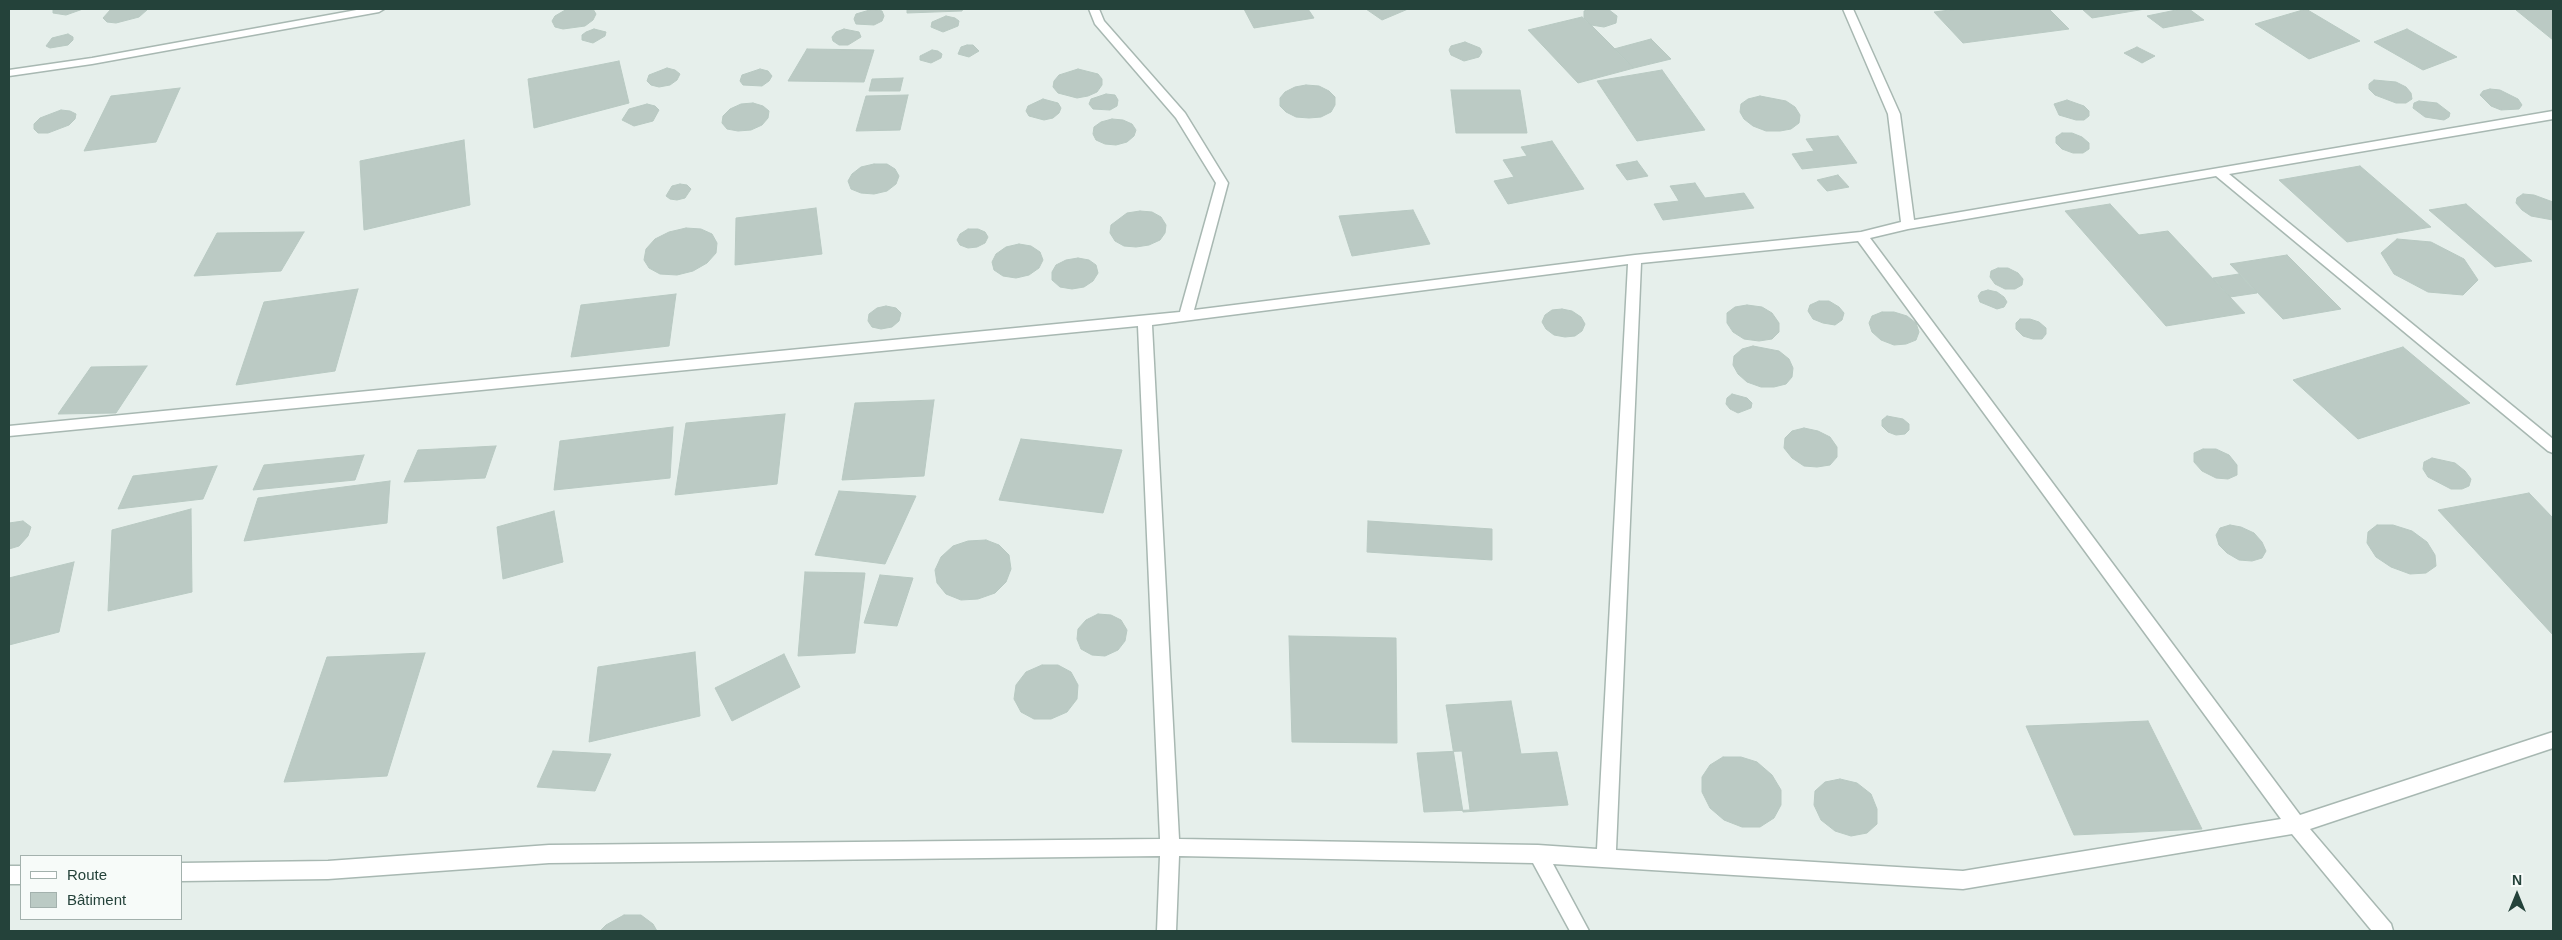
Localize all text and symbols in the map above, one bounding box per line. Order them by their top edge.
legend [20,855,182,920]
text: Route [67,866,107,883]
north arrow [2492,870,2542,920]
text: N [2512,872,2522,888]
text: Bâtiment [67,891,126,908]

